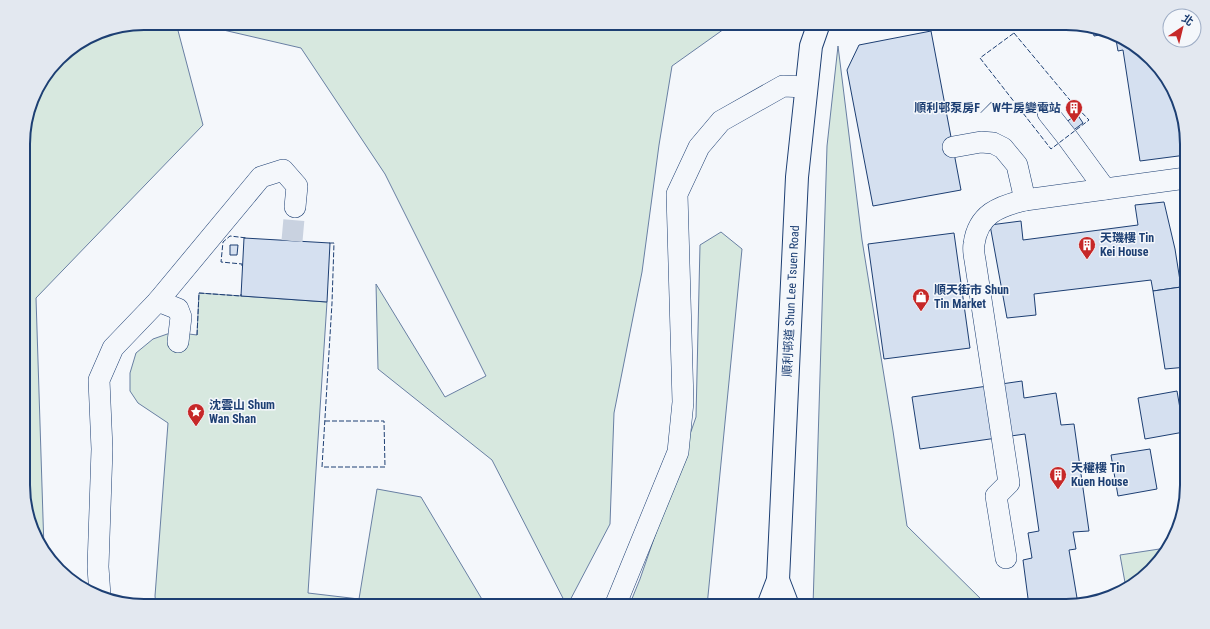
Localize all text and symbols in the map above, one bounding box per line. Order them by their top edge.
north arrow [1162,8,1202,48]
text: 北 [1179,12,1196,29]
building icon: 順利邨泵房F／W牛房變電站 [1064,98,1084,123]
place label: 順利邨泵房F／W牛房變電站 [914,101,1061,115]
street label: 順利邨道 Shun Lee Tsuen Road [780,225,802,377]
place label: 天璣樓 Tin Kei House [1100,231,1154,259]
building icon: 天璣樓 Tin Kei House [1077,235,1097,260]
place label: 順天街市 Shun Tin Market [934,283,1009,311]
shop icon: 順天街市 Shun Tin Market [911,287,931,312]
place label: 沈雲山 Shum Wan Shan [209,398,275,426]
place icon: 沈雲山 Shum Wan Shan [186,402,206,427]
place label: 天權樓 Tin Kuen House [1071,461,1129,489]
building icon: 天權樓 Tin Kuen House [1048,465,1068,490]

